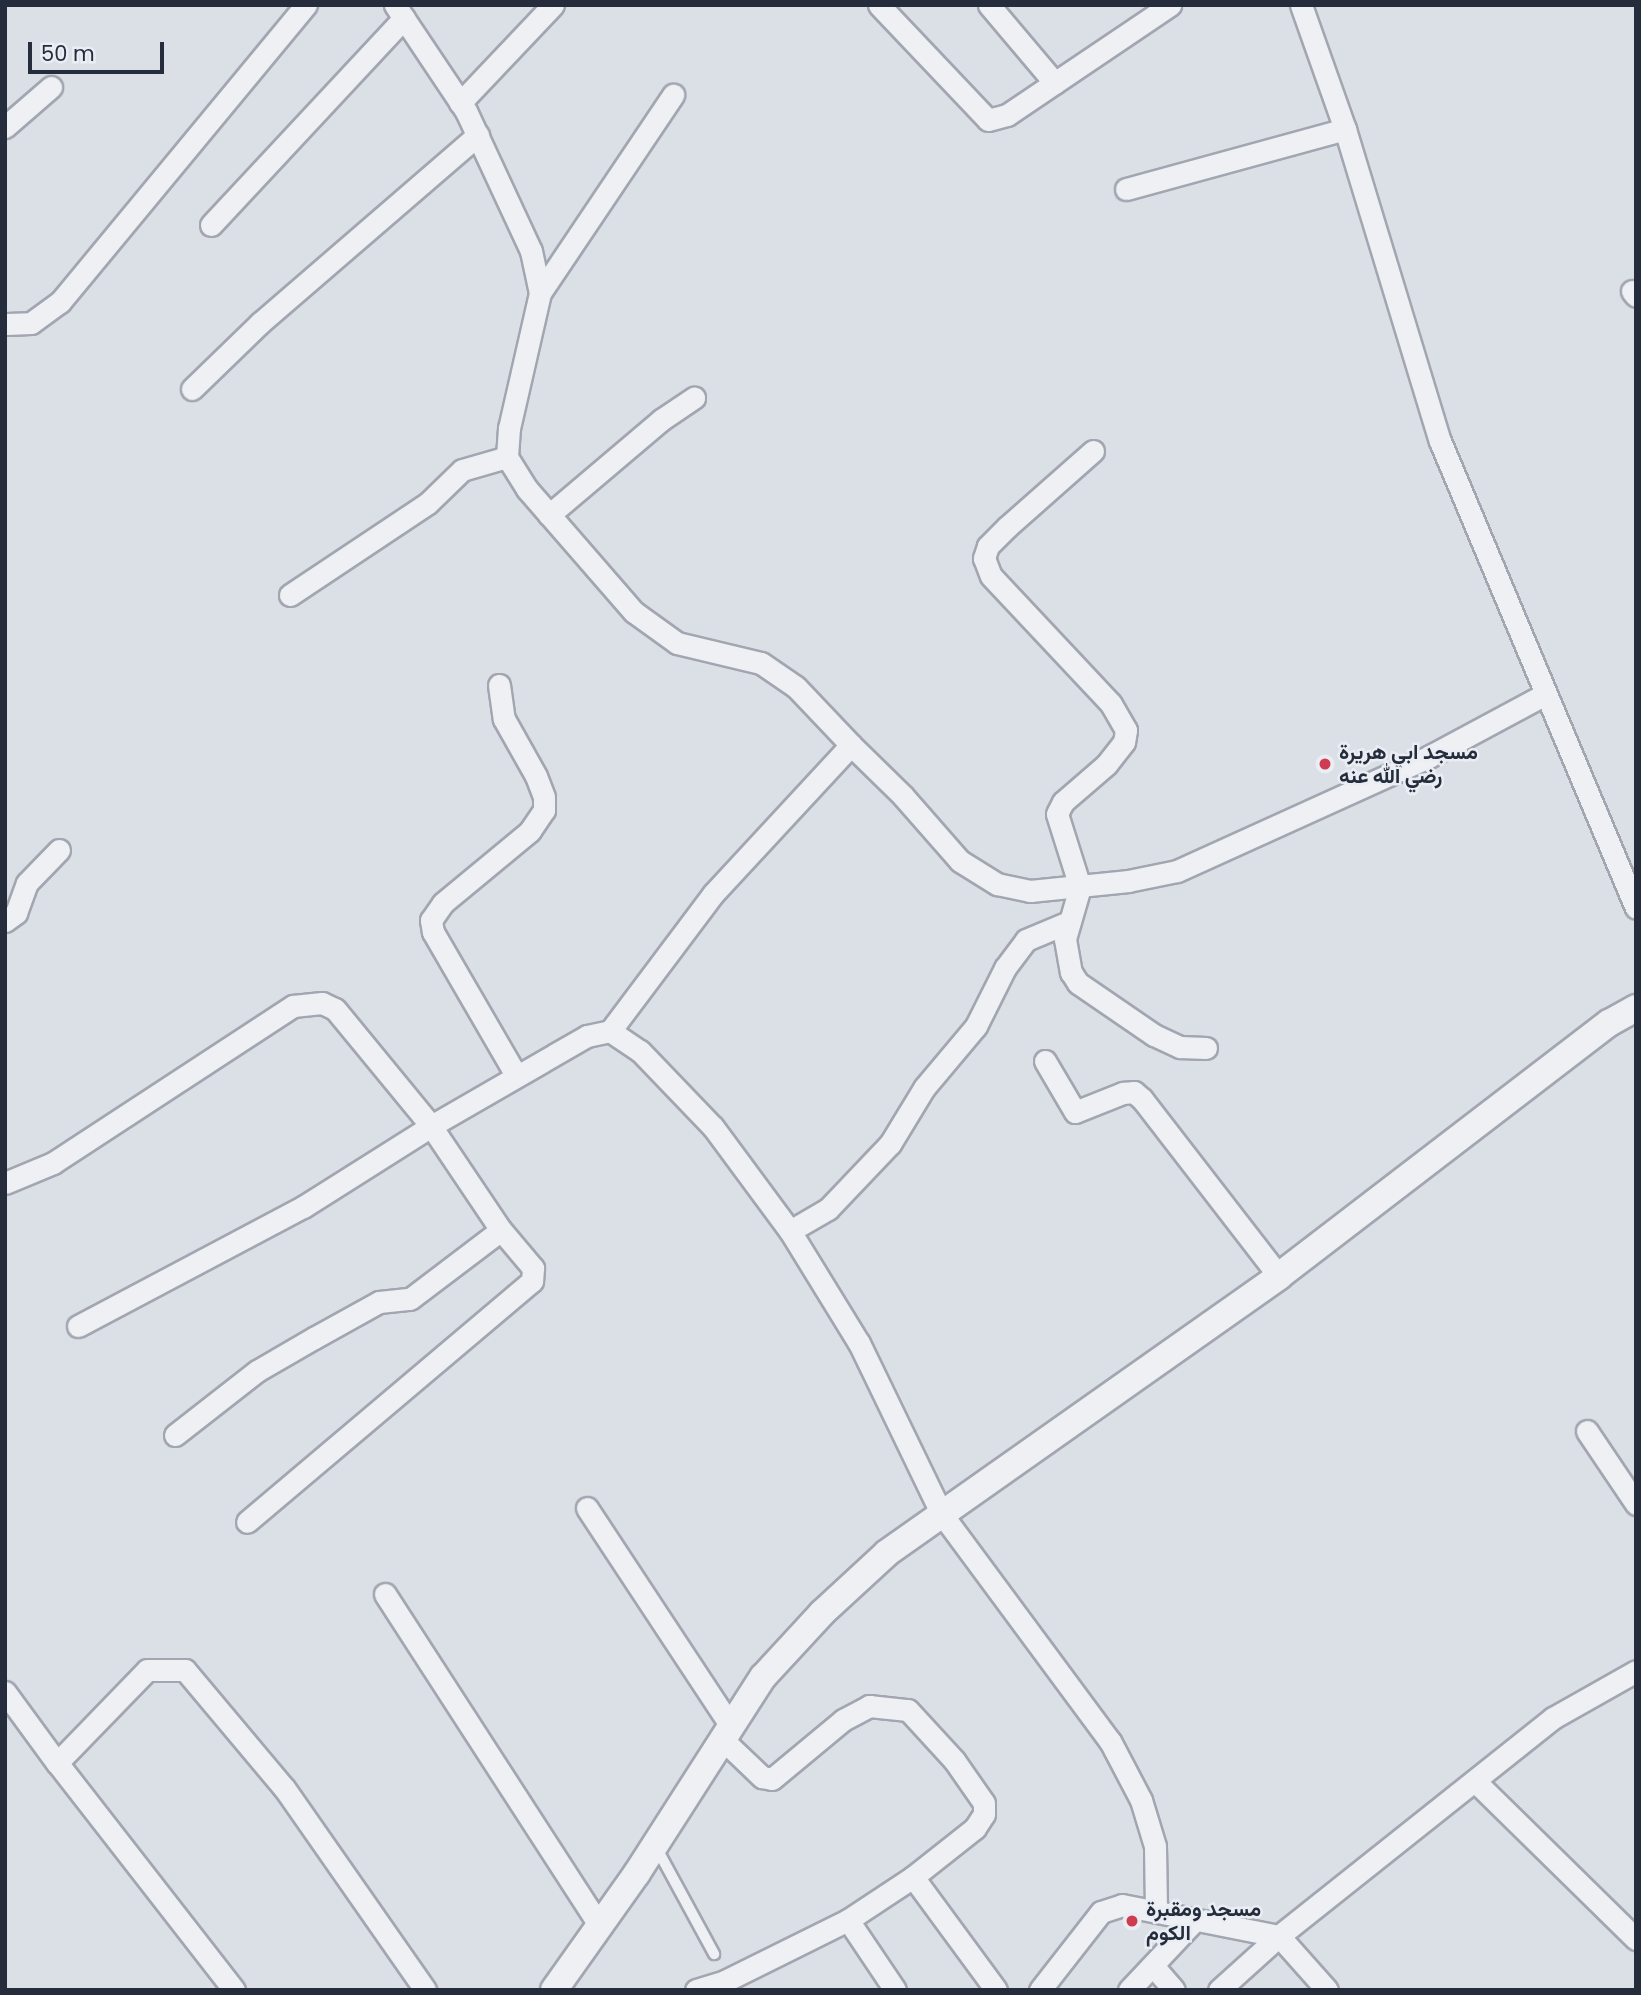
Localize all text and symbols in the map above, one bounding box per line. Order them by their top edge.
scale bar [32,28,168,72]
text: 50 m [41,39,95,68]
place label: مسجد ابي هريرة رضي الله عنه [1339,739,1478,789]
marker: مسجد ابي هريرة رضي الله عنه [1317,756,1333,772]
place label: مسجد ومقبرة الكوم [1146,1896,1261,1946]
marker: مسجد ومقبرة الكوم [1124,1913,1140,1929]

